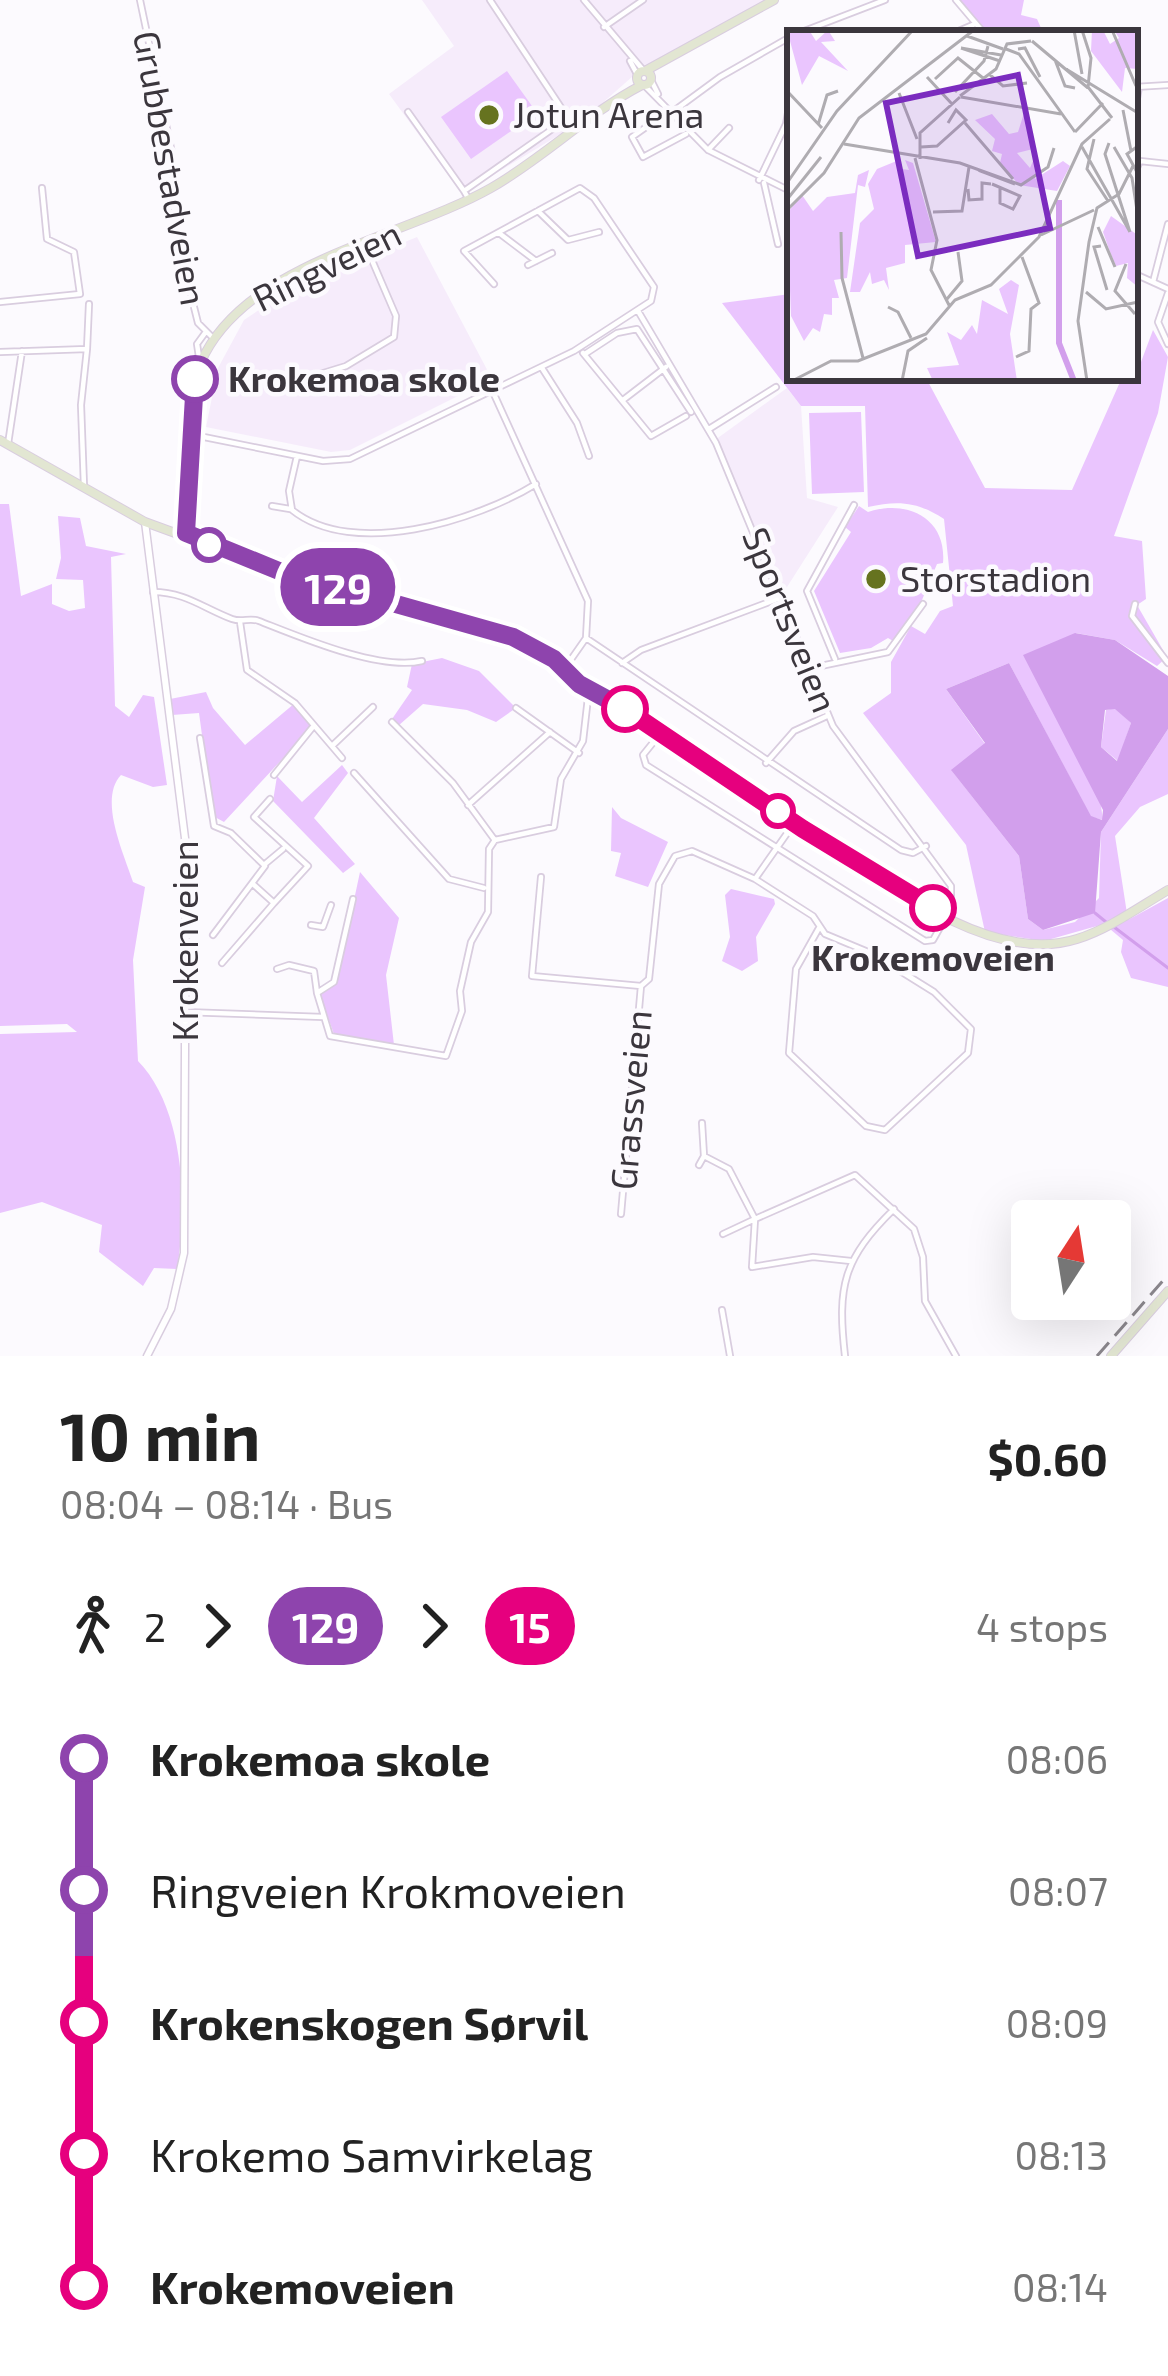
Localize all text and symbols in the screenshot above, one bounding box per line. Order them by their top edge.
street label: Grubbestadveien [126,27,217,308]
inset map [787,30,1138,381]
place label: Jotun Arena [513,92,704,135]
marker: Jotun Arena [476,102,502,128]
street label: Ringveien [245,210,407,319]
place label: Krokemoa skole [228,356,500,399]
marker: Krokemoa skole [173,357,217,401]
street label: Sportsveien [735,521,848,718]
unlabelled marker [193,529,225,561]
line badge: 129 [269,548,407,626]
place label: Storstadion [900,556,1091,599]
text: 129 [304,562,372,612]
marker: Storstadion [863,566,889,592]
unlabelled marker [603,687,647,731]
unlabelled marker [762,795,794,827]
street label: Krokenveien [162,840,205,1042]
marker: Krokemoveien [911,886,955,930]
place label: Krokemoveien [811,935,1055,978]
street label: Grassveien [600,1008,659,1192]
north arrow [1011,1200,1131,1320]
map controls [1011,1200,1131,1320]
text: 10 min [60,1395,260,1474]
text: $0.60 [988,1431,1108,1485]
text: 08:04 – 08:14 · Bus [60,1480,393,1527]
icon: walk [60,1593,126,1659]
icon: forward [184,1593,250,1659]
icon: forward [401,1593,467,1659]
text: 129 [292,1601,359,1651]
text: 15 [509,1601,551,1651]
text: 2 [144,1603,166,1650]
text: 4 stops [976,1603,1108,1650]
text: Krokemoa skole [150,1731,490,1785]
text: 08:06 [1006,1735,1108,1782]
text: Ringveien Krokmoveien [150,1863,626,1917]
text: 08:07 [1008,1867,1108,1914]
text: Krokenskogen Sørvil [150,1995,588,2049]
text: 08:09 [1006,1999,1108,2046]
text: Krokemo Samvirkelag [150,2127,593,2181]
text: 08:13 [1014,2131,1108,2178]
text: Krokemoveien [150,2259,455,2313]
text: 08:14 [1012,2263,1108,2310]

